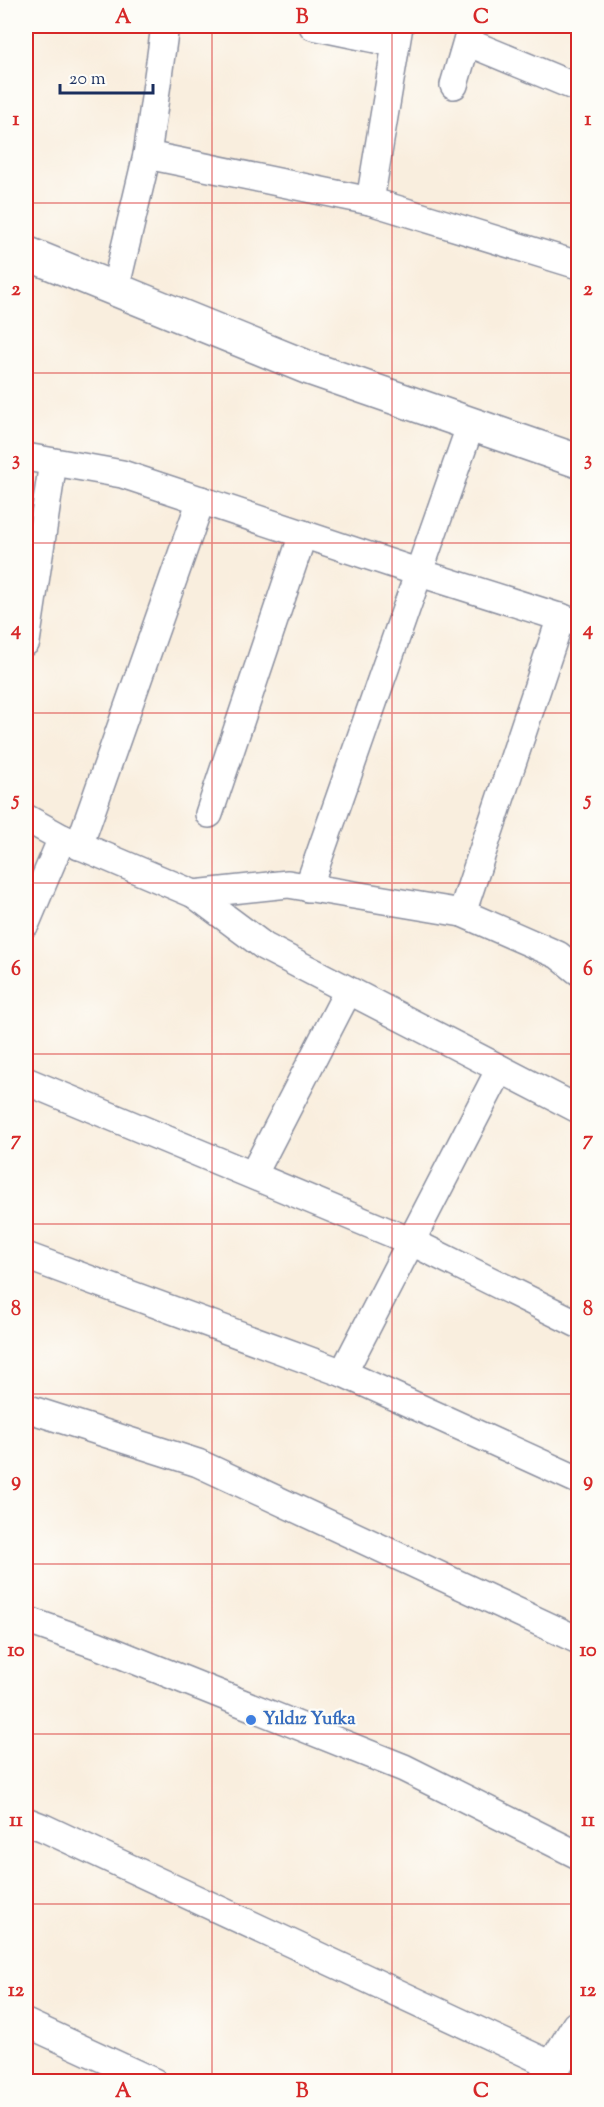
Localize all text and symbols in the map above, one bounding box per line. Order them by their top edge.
text: A [115,4,132,33]
text: B [296,4,309,33]
text: C [473,4,489,33]
scale bar [60,57,153,95]
text: 20 m [69,67,106,93]
text: 1 [13,106,20,135]
text: 1 [585,106,592,135]
text: 2 [11,276,21,305]
text: 2 [583,276,593,305]
text: 3 [12,446,20,475]
text: 3 [584,446,592,475]
text: 4 [10,616,21,645]
text: 4 [582,616,593,645]
text: 5 [11,786,20,815]
text: 5 [583,786,592,815]
text: 6 [11,956,21,985]
text: 6 [583,956,593,985]
text: 7 [11,1126,22,1155]
text: 7 [583,1126,594,1155]
text: 8 [11,1296,21,1325]
text: 8 [583,1296,593,1325]
text: 9 [11,1467,21,1496]
text: 9 [583,1467,593,1496]
text: 10 [7,1637,25,1666]
text: 10 [579,1637,597,1666]
place label: Yıldız Yufka [263,1707,356,1733]
marker: Yıldız Yufka [244,1713,258,1727]
text: 11 [9,1807,23,1836]
text: 11 [581,1807,595,1836]
text: 12 [8,1977,25,2006]
text: 12 [580,1977,597,2006]
text: A [115,2078,132,2107]
text: B [296,2078,309,2107]
text: C [473,2078,489,2107]

